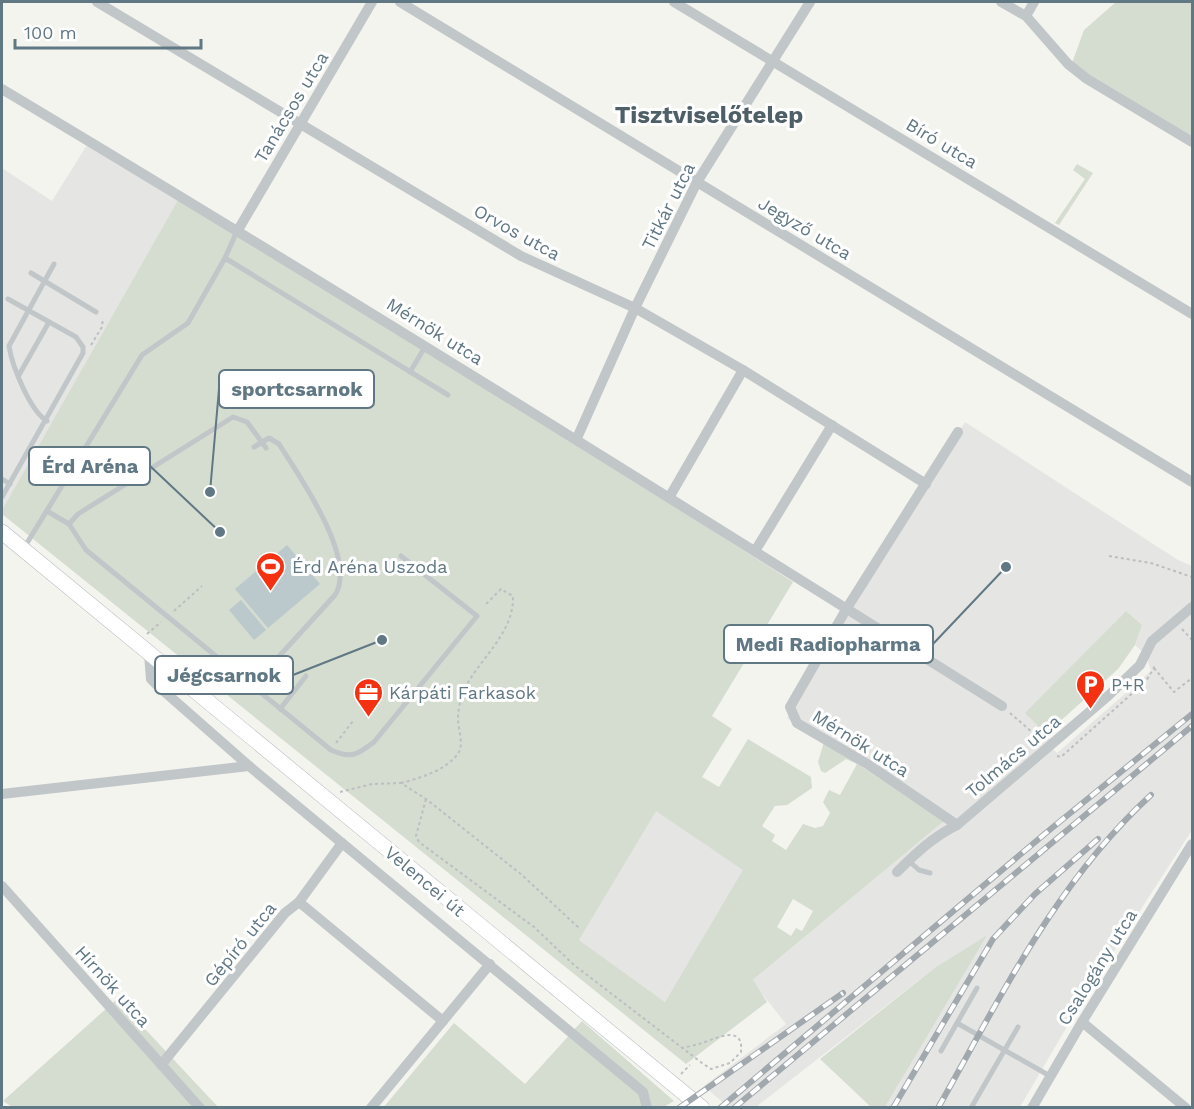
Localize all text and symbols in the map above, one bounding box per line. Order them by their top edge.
scale bar [15,12,201,50]
text: 100 m [24,22,77,43]
street label: Tanácsos utca [250,48,332,166]
district label: Tisztviselőtelep [615,101,803,129]
street label: Bíró utca [903,114,981,172]
street label: Titkár utca [637,159,699,253]
street label: Jegyző utca [755,192,855,264]
street label: Orvos utca [470,200,564,264]
street label: Mérnök utca [383,293,487,369]
callout: sportcsarnok [219,370,374,408]
text: sportcsarnok [231,377,363,401]
callout: Érd Aréna [29,447,150,485]
text: Érd Aréna [42,454,139,478]
sports icon: Érd Aréna Uszoda [255,550,287,592]
place label: Érd Aréna Uszoda [292,556,447,577]
callout: Medi Radiopharma [724,625,933,663]
text: Medi Radiopharma [736,632,921,656]
callout: Jégcsarnok [155,656,293,694]
text: Jégcsarnok [167,663,282,687]
parking icon: P+R [1074,668,1106,710]
place label: P+R [1111,674,1145,695]
office icon: Kárpáti Farkasok [352,676,384,718]
place label: Kárpáti Farkasok [389,682,536,703]
street label: Mérnök utca [809,705,913,781]
street label: Tolmács utca [961,710,1065,802]
street label: Velencei út [381,841,470,921]
street label: Gépíró utca [200,898,280,990]
street label: Csalogány utca [1053,905,1141,1029]
street label: Hírnök utca [71,941,155,1031]

